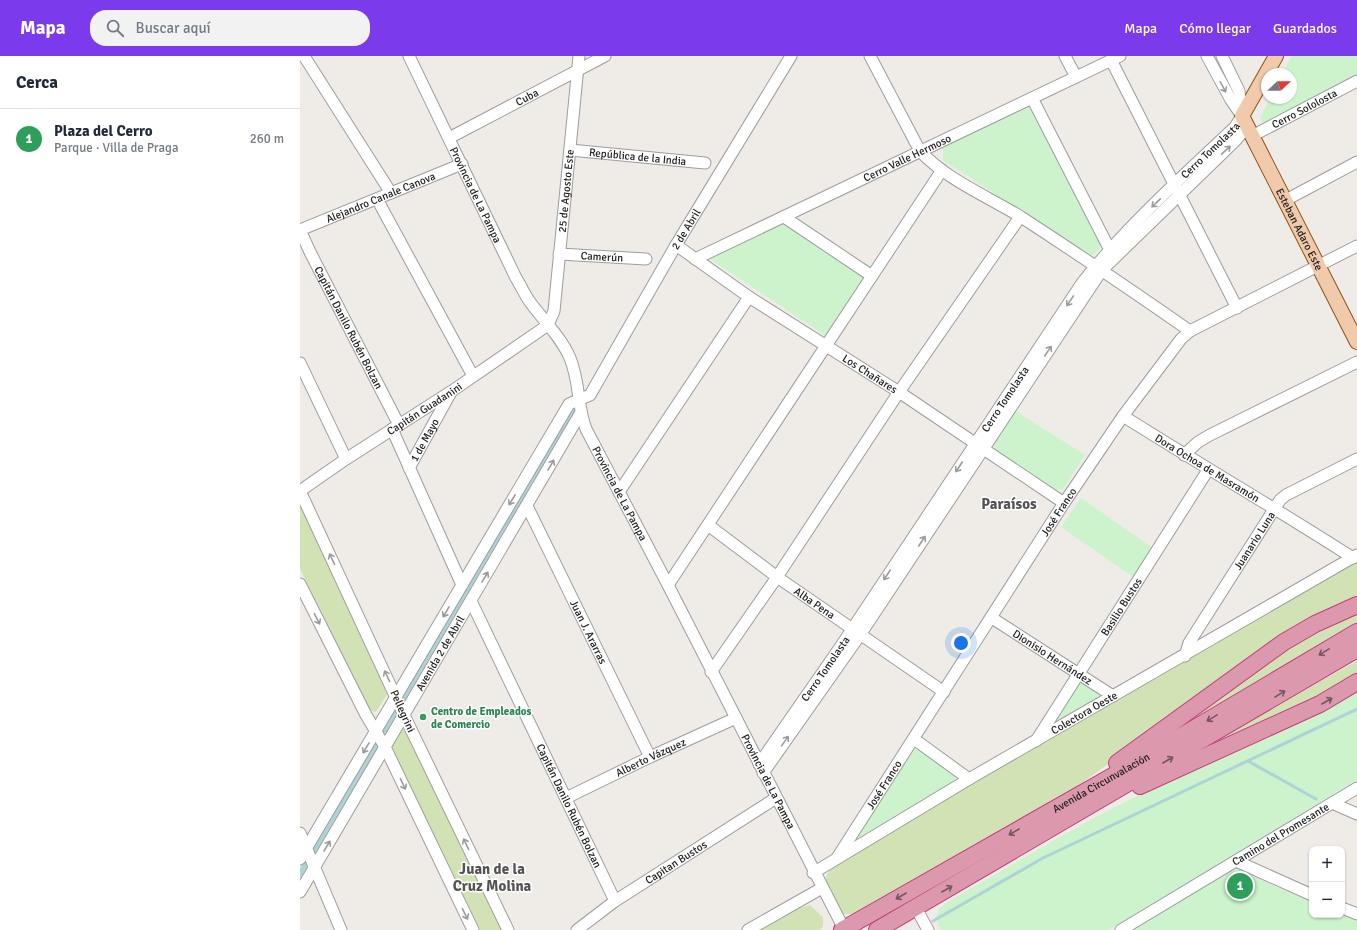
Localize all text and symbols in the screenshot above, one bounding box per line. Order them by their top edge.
search box [90,10,370,46]
text: Mapa [20,16,66,40]
icon: search [104,17,126,39]
text: Buscar aquí [136,19,211,37]
text: Mapa [1124,20,1157,37]
text: Cómo llegar [1179,20,1251,37]
text: Guardados [1273,20,1337,37]
north arrow [1261,68,1297,104]
text: Cerca [16,72,58,93]
one-way arrow [1220,80,1228,92]
street label: Cuba [513,86,541,109]
street label: Cerro Sololosta [1270,86,1340,132]
street label: Cerro Tomolasta [1178,120,1243,181]
text: Plaza del Cerro [54,122,153,140]
text: 1 [25,131,33,147]
text: 260 m [250,131,284,147]
street label: Cerro Valle Hermoso [861,132,954,185]
text: Parque · Villa de Praga [54,140,179,156]
street label: Provincia de La Pampa [447,145,504,245]
one-way arrow [1221,145,1231,155]
street label: República de la India [588,146,687,168]
street label: 25 de Agosto Este [556,149,577,233]
street label: Alejandro Canale Canova [324,169,438,226]
street label: Esteban Adaro Este [1273,186,1325,273]
one-way arrow [1151,198,1161,207]
street label: 2 de Abril [669,207,703,252]
street label: Camerún [580,249,624,265]
street label: Capitán Danilo Rubén Bolzan [311,264,385,391]
one-way arrow [1066,295,1074,306]
one-way arrow [1044,346,1052,357]
street label: Los Chañares [840,352,900,396]
street label: Cerro Tomolasta [979,364,1032,435]
street label: Capitán Guadanini [385,380,465,438]
street label: 1 de Mayo [408,416,442,464]
street label: Dora Ochoa de Masramón [1152,431,1262,505]
street label: Provincia de La Pampa [589,444,650,543]
one-way arrow [547,459,555,471]
one-way arrow [955,461,963,472]
street label: José Franco [1038,485,1080,539]
one-way arrow [508,494,516,506]
district label: Paraísos [981,495,1037,513]
street label: Juanario Luna [1231,509,1278,572]
one-way arrow [918,536,926,547]
one-way arrow [328,553,335,565]
one-way arrow [883,570,891,581]
one-way arrow [482,571,490,583]
street label: Basilio Bustos [1098,575,1145,638]
street label: Alba Pena [791,585,838,622]
street label: Juan J. Ararras [567,598,609,666]
one-way arrow [441,606,449,618]
one-way arrow [314,612,322,624]
street label: Avenida 2 de Abril [413,613,468,693]
street label: Dionisio Hernández [1010,627,1094,688]
your location [951,633,971,653]
street label: Cerro Tomolasta [799,634,853,704]
one-way arrow [1319,648,1330,656]
one-way arrow [383,671,390,683]
street label: Pellegrini [387,688,418,734]
street label: Colectora Oeste [1049,689,1120,737]
one-way arrow [1274,689,1286,697]
one-way arrow [1321,696,1333,704]
place label: Centro de Empleados de Comercio [431,705,532,731]
marker: Centro de Empleados de Comercio [418,712,428,722]
one-way arrow [1207,714,1218,722]
street label: Provincia de La Pampa [738,732,798,832]
street label: Alberto Vázquez [614,736,688,780]
one-way arrow [781,736,790,747]
one-way arrow [361,742,369,754]
street label: Capitán Danilo Rubén Bolzan [533,742,604,870]
street label: Avenida Circunvalación [1050,750,1152,816]
one-way arrow [1162,755,1174,763]
street label: José Franco [864,758,905,812]
one-way arrow [400,777,407,789]
street label: Camino del Promesante [1230,800,1331,869]
one-way arrow [1008,828,1020,836]
street label: Capitan Bustos [643,838,709,887]
one-way arrow [462,839,469,851]
one-way arrow [323,840,331,852]
map controls [1309,846,1345,918]
button: + [1309,846,1345,882]
district label: Juan de la Cruz Molina [453,860,532,895]
pin: 1 [1227,871,1253,901]
button: − [1309,882,1345,918]
one-way arrow [941,885,953,893]
one-way arrow [895,893,907,901]
one-way arrow [462,907,469,919]

